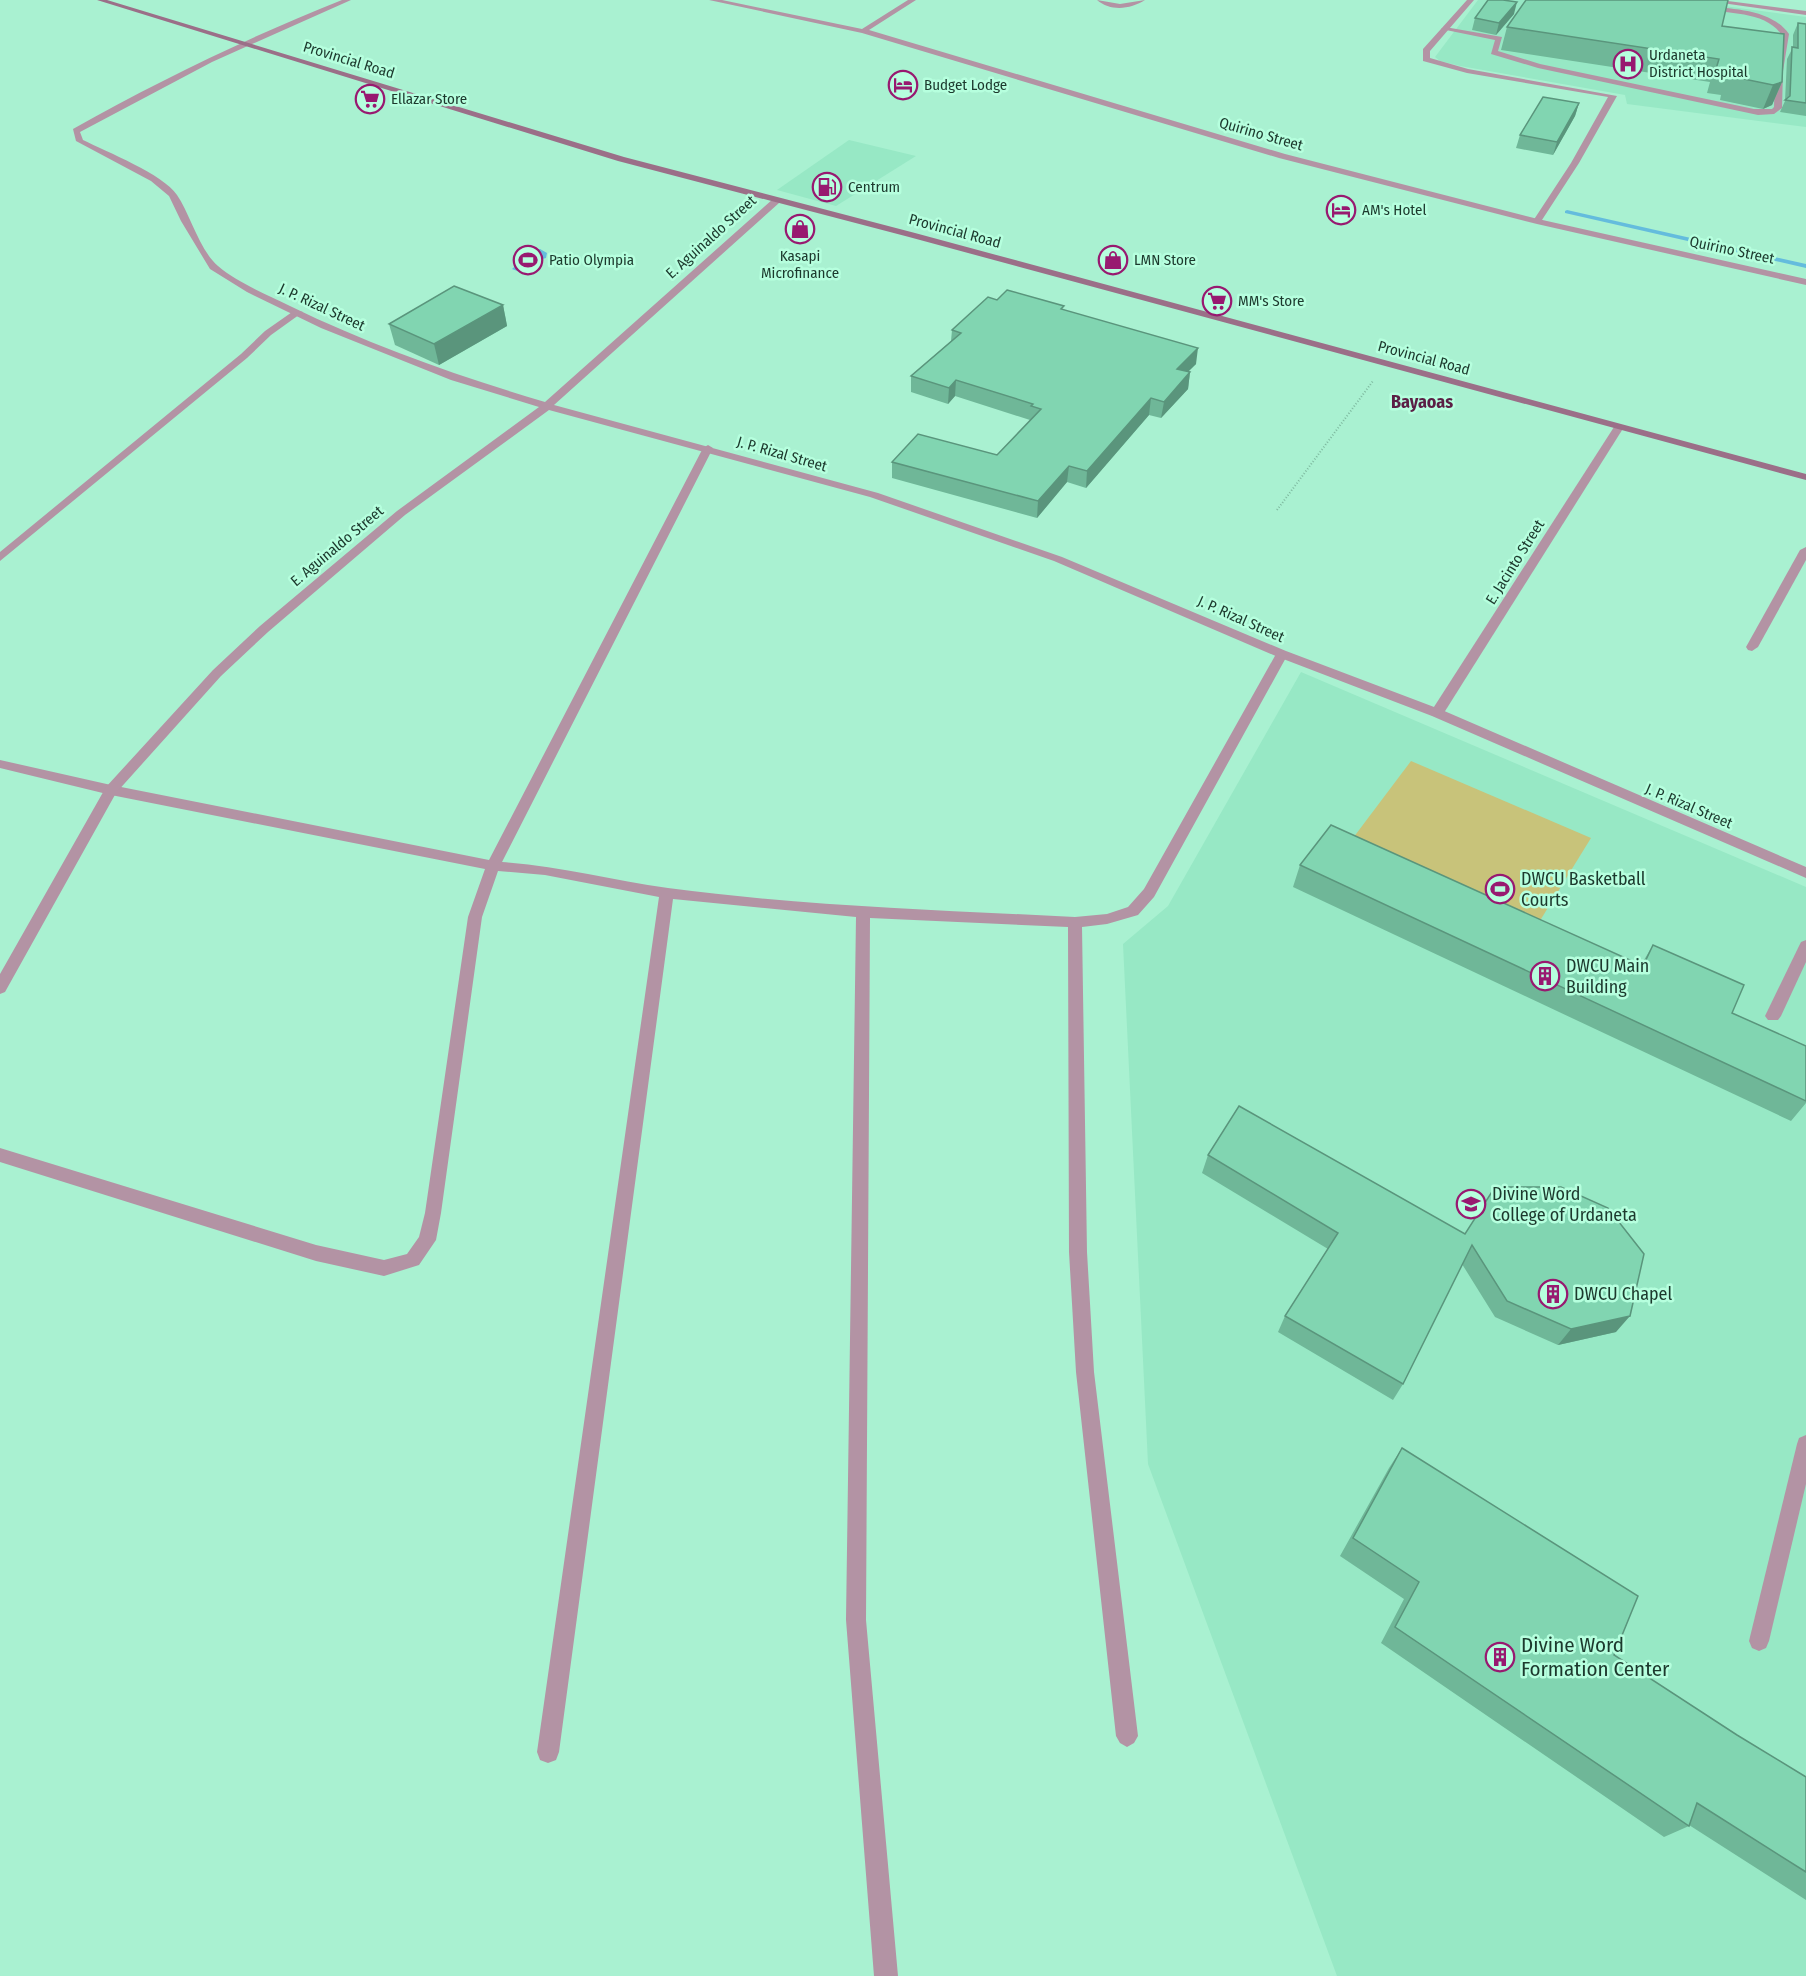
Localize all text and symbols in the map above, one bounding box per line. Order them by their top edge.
street label: Provincial Road [301,38,397,82]
place label: Urdaneta District Hospital [1649,46,1748,81]
hospital icon: Urdaneta District Hospital [1612,48,1644,80]
hotel icon: Budget Lodge [887,69,919,101]
place label: Budget Lodge [924,76,1007,94]
supermarket icon: Ellazar Store [354,83,386,115]
place label: Ellazar Store [391,90,467,108]
street label: Quirino Street [1217,113,1305,155]
fuel station icon: Centrum [811,171,843,203]
place label: Centrum [848,178,900,196]
street label: E. Aguinaldo Street [662,192,760,282]
hotel icon: AM's Hotel [1325,194,1357,226]
place label: AM's Hotel [1362,201,1426,219]
street label: Provincial Road [907,210,1003,252]
shop icon: Kasapi Microfinance [784,213,816,245]
street label: Quirino Street [1688,232,1776,268]
sports icon: Patio Olympia [512,244,544,276]
shop icon: LMN Store [1097,244,1129,276]
place label: Kasapi Microfinance [761,247,839,282]
place label: Patio Olympia [549,251,634,269]
place label: LMN Store [1134,251,1196,269]
street label: J. P. Rizal Street [276,279,368,335]
supermarket icon: MM's Store [1201,285,1233,317]
place label: MM's Store [1238,292,1304,310]
street label: Provincial Road [1376,337,1472,379]
district label: Bayaoas [1391,391,1453,413]
street label: J. P. Rizal Street [735,433,829,475]
street label: E. Aguinaldo Street [287,502,387,590]
street label: E. Jacinto Street [1482,516,1548,608]
street label: J. P. Rizal Street [1195,592,1287,646]
street label: J. P. Rizal Street [1643,780,1735,832]
place label: DWCU Basketball Courts [1521,868,1646,911]
sports icon: DWCU Basketball Courts [1484,873,1516,905]
place label: DWCU Main Building [1566,955,1649,998]
building icon: DWCU Main Building [1529,960,1561,992]
place label: Divine Word College of Urdaneta [1492,1183,1637,1226]
school or university icon: Divine Word College of Urdaneta [1455,1188,1487,1220]
building icon: DWCU Chapel [1537,1278,1569,1310]
place label: DWCU Chapel [1574,1283,1672,1305]
place label: Divine Word Formation Center [1521,1632,1670,1682]
building icon: Divine Word Formation Center [1484,1641,1516,1673]

